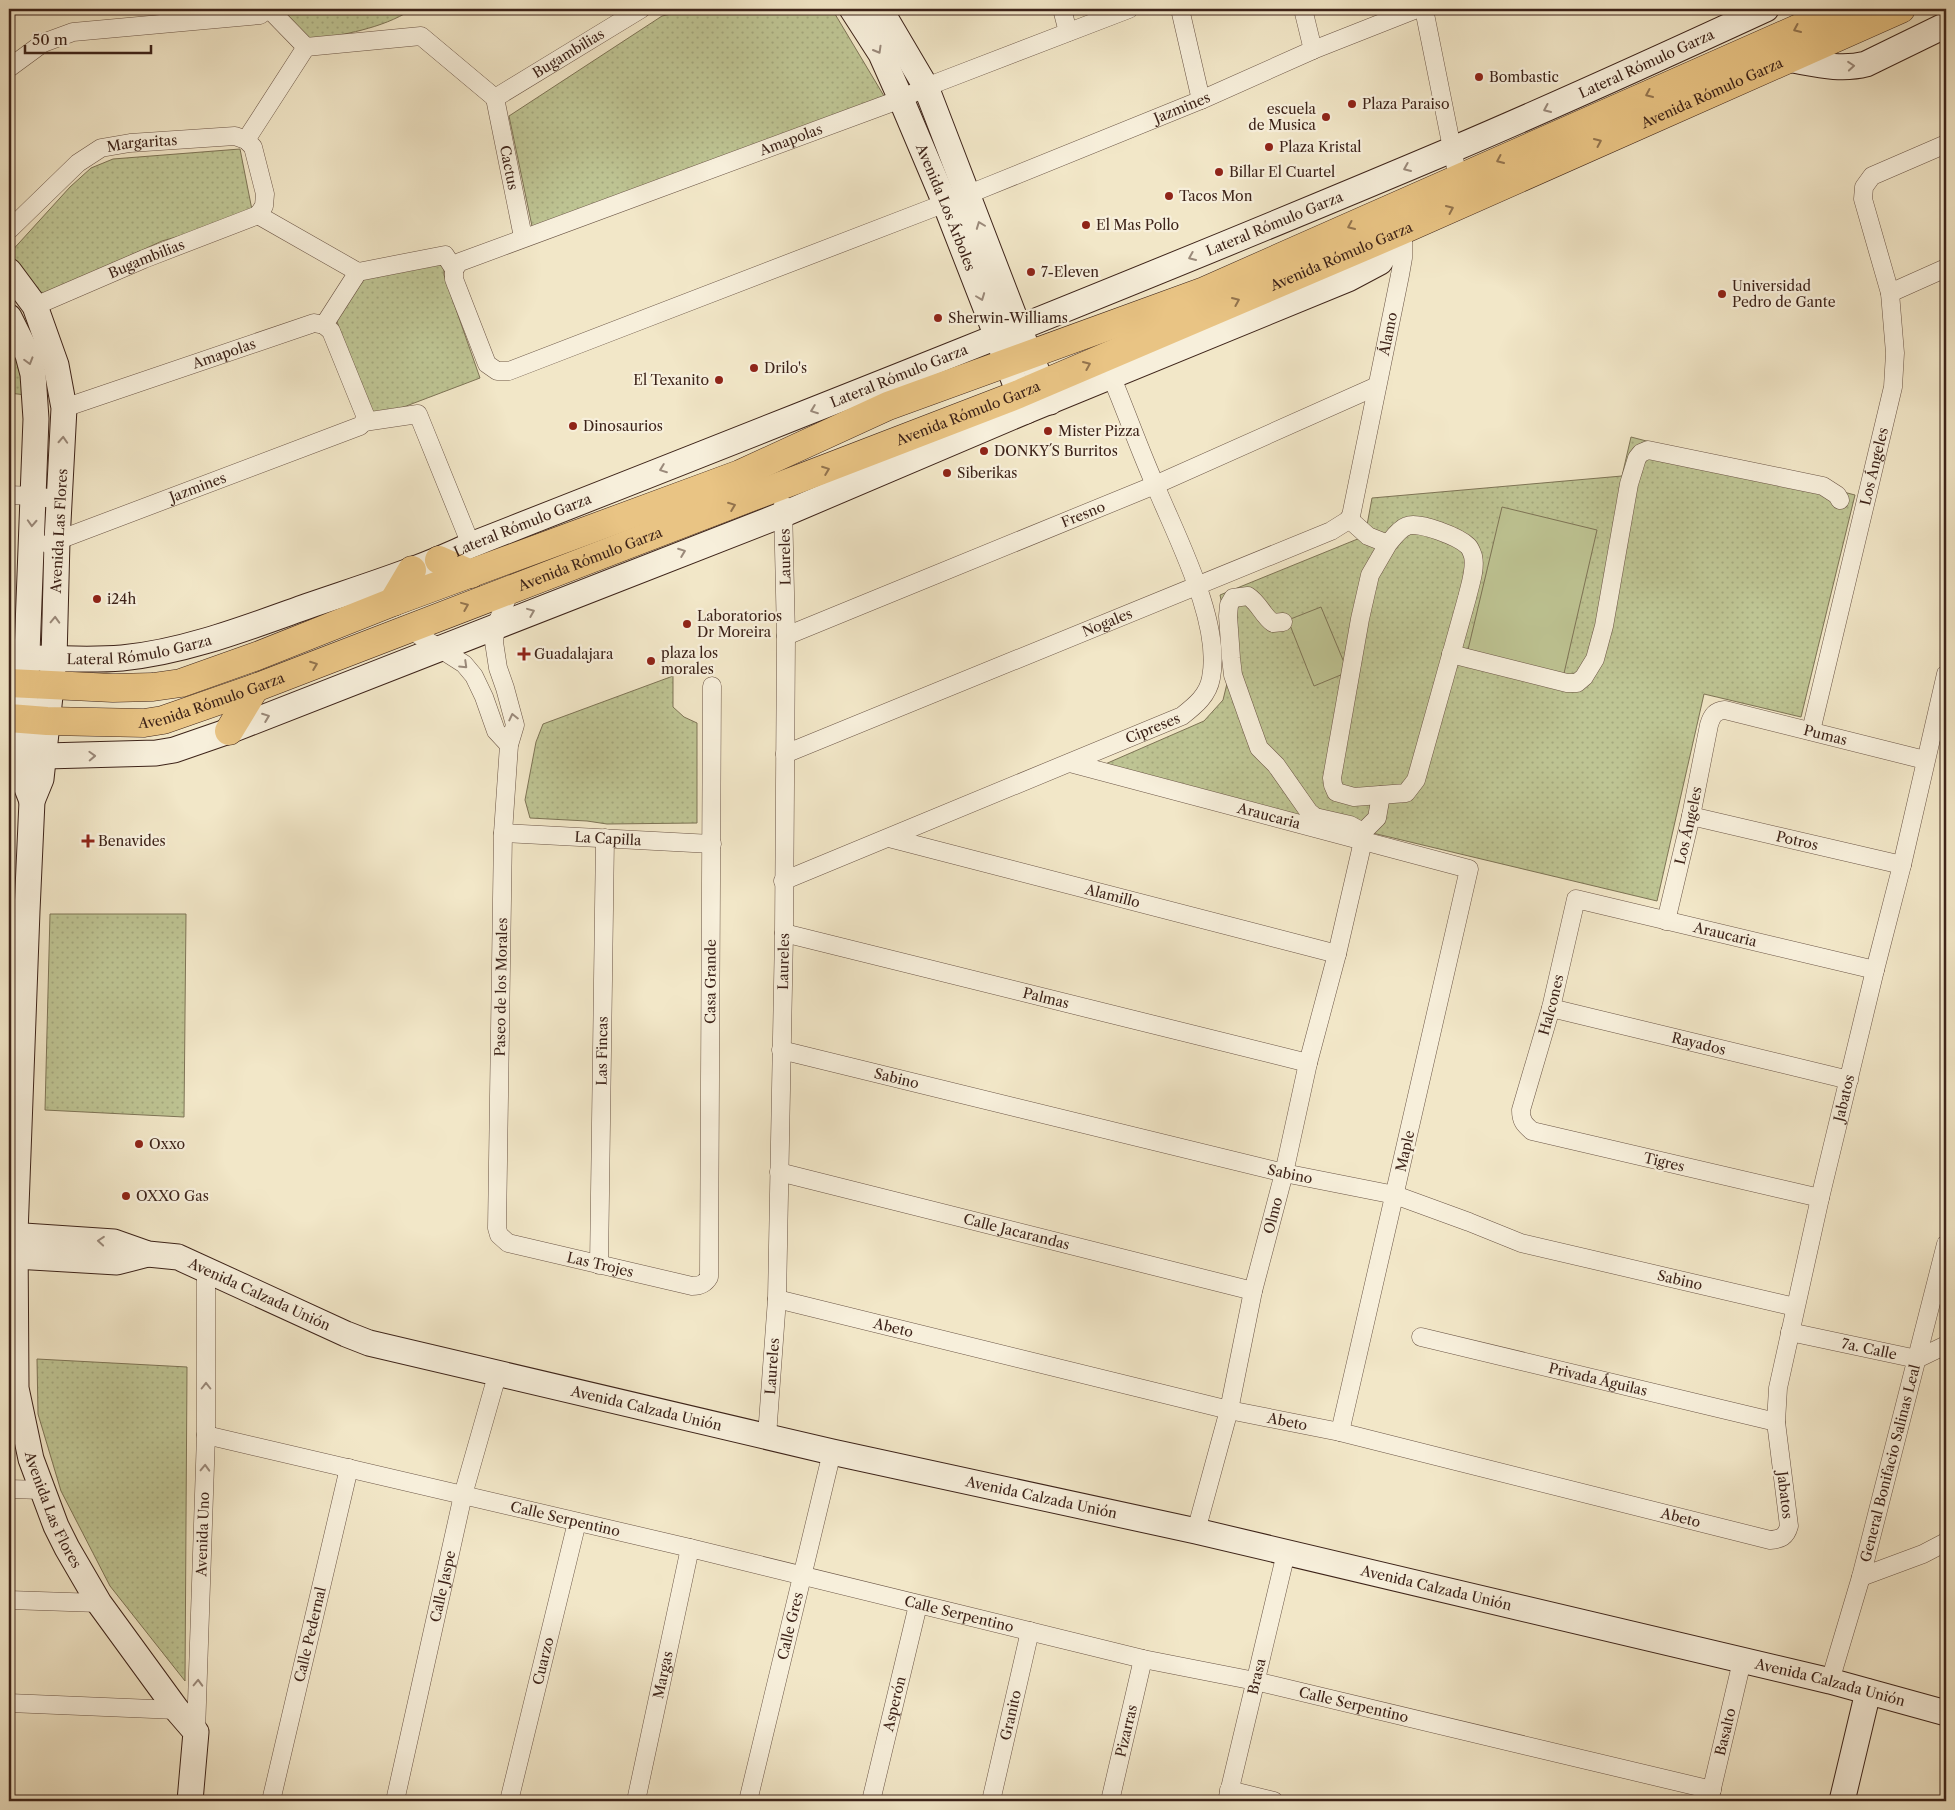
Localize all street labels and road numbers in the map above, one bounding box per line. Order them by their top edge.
street label: Bugambilias [529,25,608,82]
street label: Lateral Rómulo Garza [1576,25,1717,102]
street label: Avenida Rómulo Garza [1637,53,1786,133]
street label: Jazmines [1149,88,1213,128]
street label: Amapolas [756,120,825,160]
street label: Margaritas [105,131,178,156]
street label: Avenida Los Árboles [912,140,980,273]
street label: Cactus [496,144,522,192]
street label: Lateral Rómulo Garza [1203,187,1346,260]
street label: Avenida Rómulo Garza [1267,218,1416,295]
street label: Bugambilias [105,235,187,282]
street label: Álamo [1375,311,1401,358]
street label: Amapolas [189,334,258,373]
street label: Lateral Rómulo Garza [828,340,971,411]
street label: Avenida Rómulo Garza [893,377,1044,450]
street label: Los Ángeles [1856,426,1892,507]
street label: Avenida Las Flores [47,468,71,595]
street label: Jazmines [165,468,229,507]
street label: Lateral Rómulo Garza [451,489,594,561]
street label: Fresno [1058,497,1108,531]
street label: Avenida Rómulo Garza [515,523,666,595]
street label: Laureles [776,528,794,586]
street label: Nogales [1079,604,1135,641]
street label: Lateral Rómulo Garza [66,630,214,668]
street label: Avenida Rómulo Garza [137,668,288,732]
street label: Cipreses [1123,709,1183,747]
street label: Pumas [1802,721,1849,749]
street label: Los Ángeles [1671,785,1706,866]
street label: Araucaria [1235,799,1303,833]
street label: Potros [1774,827,1820,854]
street label: La Capilla [574,828,642,849]
street label: Alamillo [1082,880,1142,912]
street label: Paseo de los Morales [491,917,511,1057]
street label: Araucaria [1691,918,1759,951]
street label: Laureles [774,933,793,990]
street label: Casa Grande [701,939,720,1024]
street label: Halcones [1535,973,1567,1037]
street label: Palmas [1021,984,1071,1012]
street label: Las Fincas [593,1016,611,1086]
street label: Rayados [1670,1028,1728,1059]
street label: Sabino [872,1064,921,1092]
street label: Jabatos [1829,1073,1858,1125]
street label: Maple [1392,1128,1419,1174]
street label: Tigres [1642,1149,1686,1175]
street label: Sabino [1266,1160,1314,1187]
street label: Olmo [1259,1195,1286,1236]
street label: Calle Jacarandas [962,1210,1072,1254]
street label: Las Trojes [565,1248,635,1281]
street label: Avenida Calzada Unión [185,1254,334,1335]
street label: Sabino [1656,1266,1704,1294]
street label: Abeto [871,1314,915,1341]
street label: 7a. Calle [1840,1334,1899,1364]
street label: Laureles [761,1337,783,1395]
street label: Privada Águilas [1547,1359,1649,1400]
street label: General Bonifacio Salinas Leal [1856,1362,1924,1564]
street label: Avenida Calzada Unión [568,1382,724,1435]
street label: Abeto [1265,1409,1309,1434]
street label: Avenida Las Flores [21,1449,86,1571]
street label: Jabatos [1773,1468,1797,1520]
street label: Avenida Calzada Unión [963,1472,1119,1523]
street label: Avenida Uno [192,1491,213,1578]
street label: Calle Serpentino [509,1497,622,1540]
street label: Abeto [1658,1504,1703,1531]
street label: Calle Jaspe [426,1549,459,1624]
street label: Avenida Calzada Unión [1358,1561,1514,1614]
street label: Calle Pedernal [290,1585,330,1684]
street label: Calle Gres [773,1590,807,1662]
street label: Calle Serpentino [902,1592,1016,1636]
street label: Cuarzo [529,1635,558,1687]
street label: Margas [649,1649,677,1700]
street label: Avenida Calzada Unión [1752,1654,1907,1710]
street label: Brasa [1244,1656,1270,1696]
street label: Asperón [879,1674,910,1734]
street label: Calle Serpentino [1297,1683,1410,1726]
street label: Granito [996,1688,1025,1742]
street label: Pizarras [1111,1703,1141,1759]
street label: Basalto [1711,1706,1740,1758]

